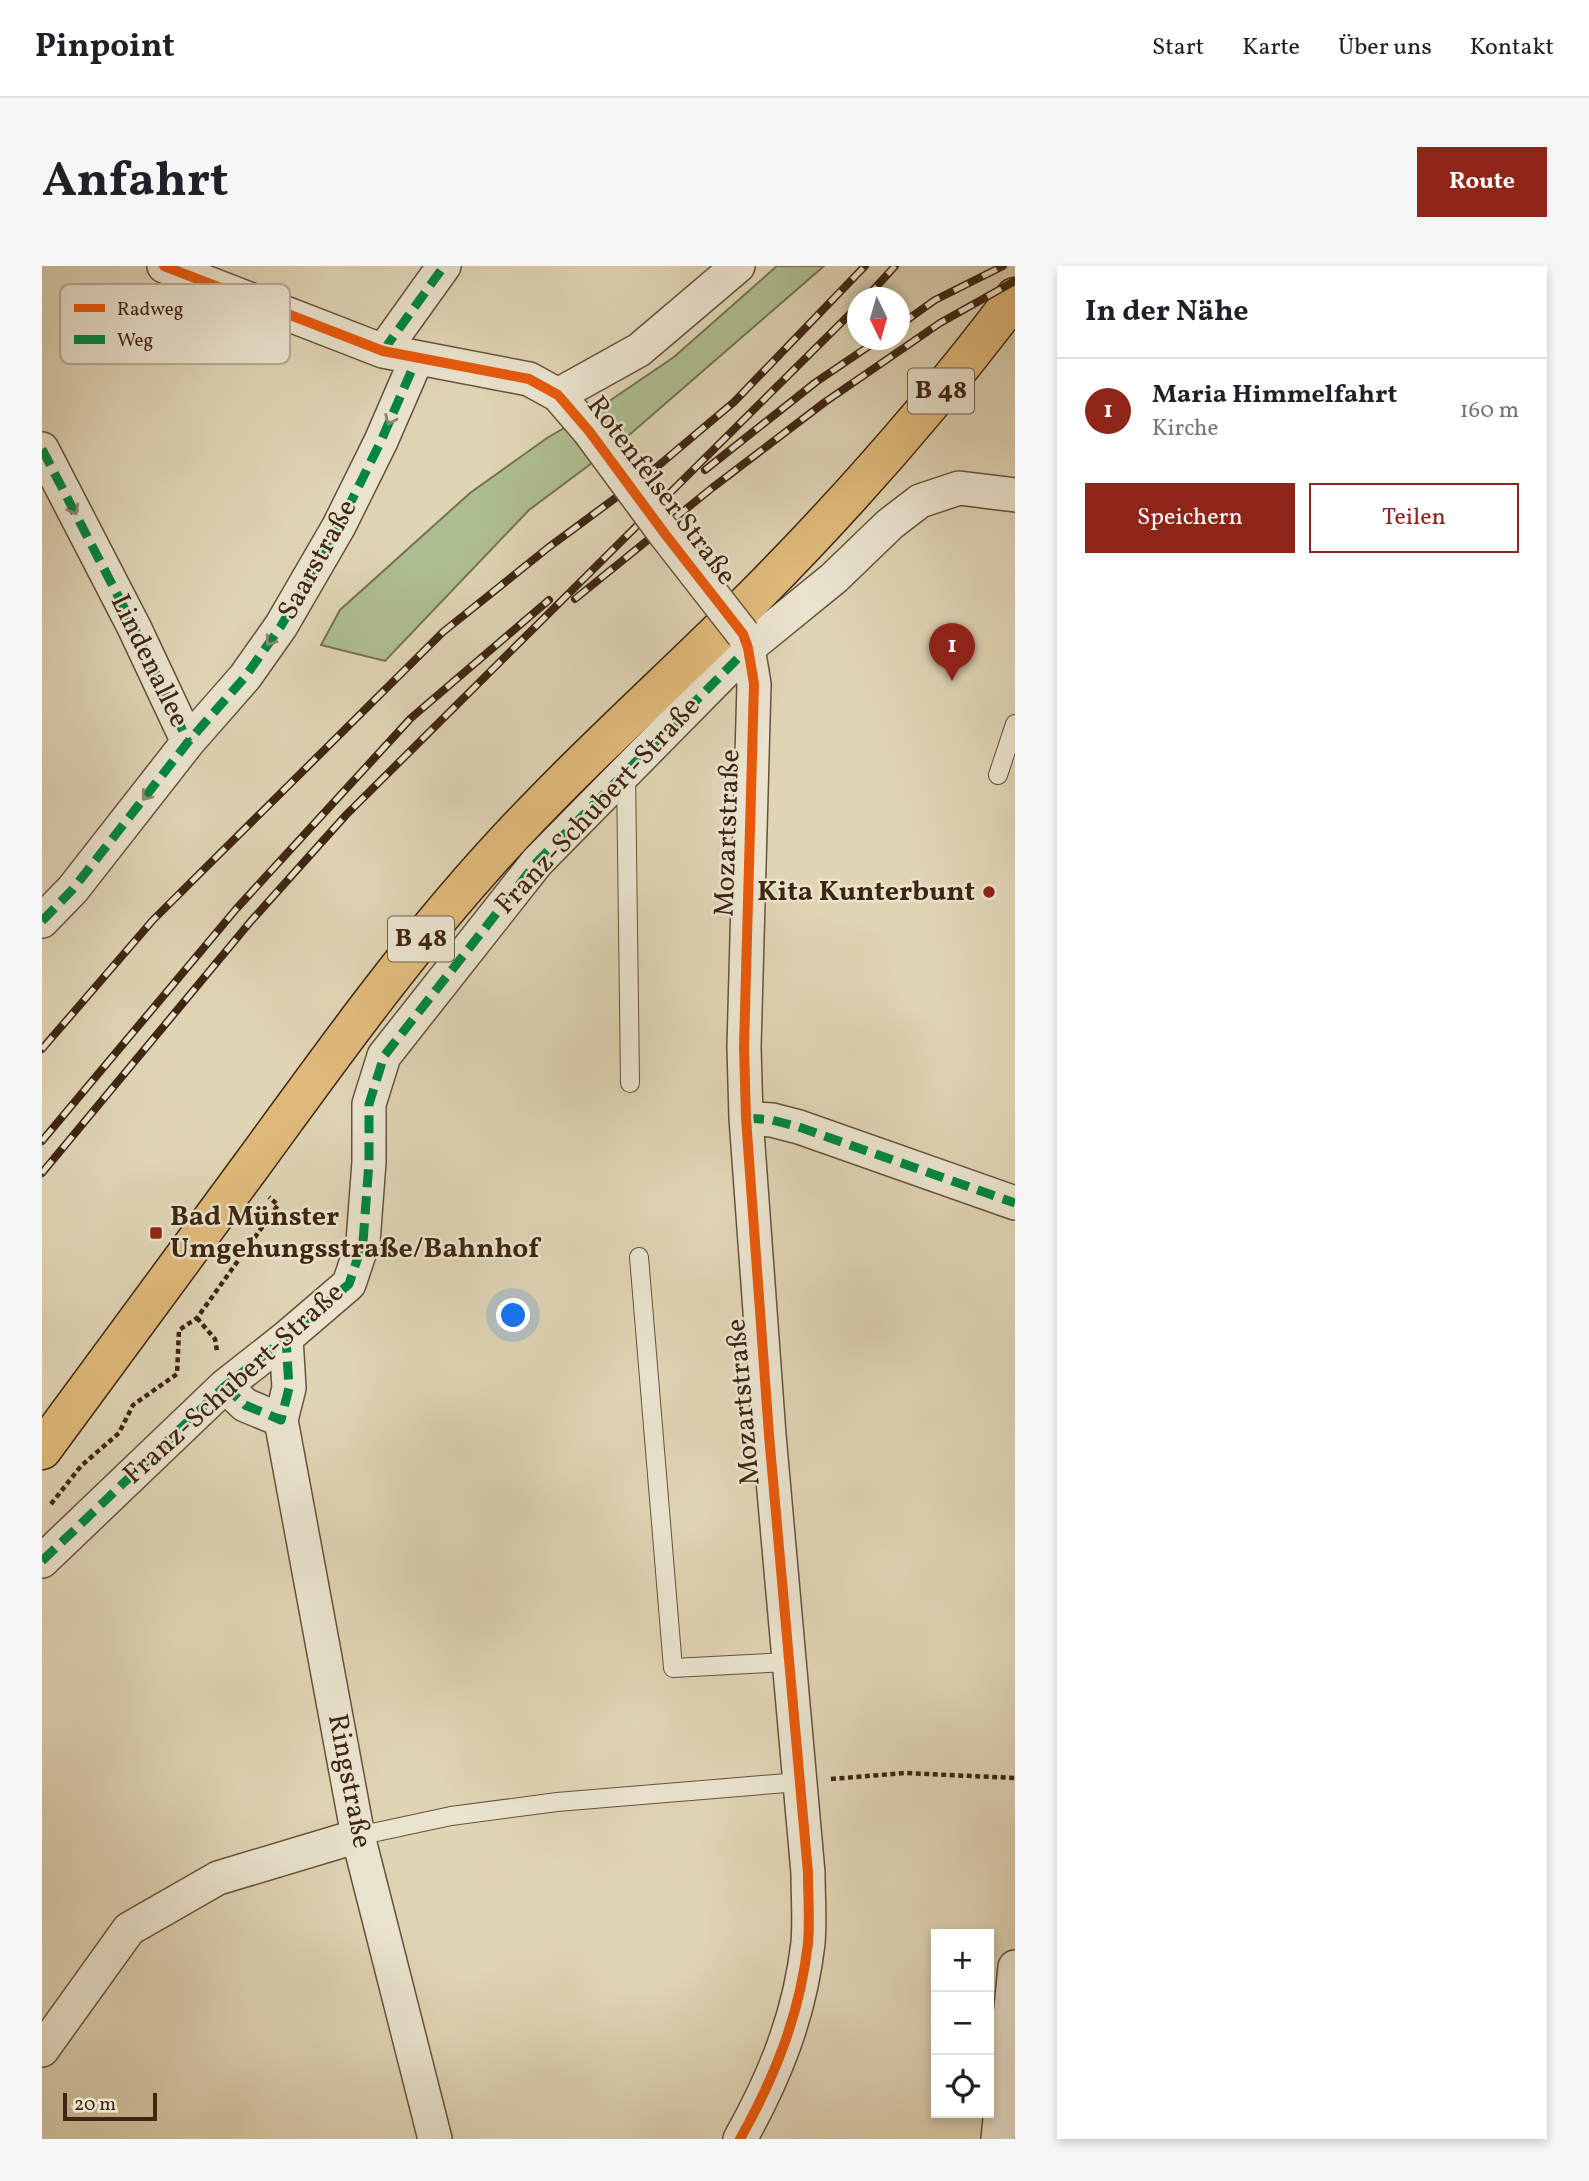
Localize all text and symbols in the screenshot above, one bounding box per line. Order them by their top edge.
text: Pinpoint [35,25,175,71]
text: Start [1152,31,1204,65]
text: Karte [1242,31,1300,65]
text: Über uns [1338,31,1432,65]
text: Kontakt [1470,31,1554,65]
button: Route [1417,147,1547,217]
text: Anfahrt [42,148,229,217]
legend [60,284,290,364]
north arrow [847,287,910,350]
text: In der Nähe [1085,291,1249,333]
text: Radweg [117,297,183,323]
text: Weg [117,328,153,354]
road number: B 48 [908,368,974,414]
text: Maria Himmelfahrt [1152,377,1397,413]
street label: Rotenfelser Straße [577,388,745,594]
text: 1 [1103,395,1113,427]
text: 160 m [1460,395,1519,427]
text: Kirche [1152,413,1218,445]
one-way arrow [385,414,399,426]
button: Speichern [1085,483,1295,553]
button: Teilen [1309,483,1519,553]
street label: Saarstraße [269,493,367,627]
one-way arrow [66,502,79,515]
street label: Lindenallee [100,588,198,734]
pin: 1 [929,623,975,681]
one-way arrow [266,633,278,646]
street label: Franz-Schubert-Straße [487,688,709,924]
street label: Mozartstraße [706,749,750,917]
one-way arrow [141,789,154,801]
place label: Kita Kunterbunt [757,873,975,912]
marker: Kita Kunterbunt [981,884,997,900]
road number: B 48 [388,916,454,961]
place label: Bad Münster Umgehungsstraße/Bahnhof [170,1198,541,1269]
marker: Bad Münster Umgehungsstraße/Bahnhof [148,1225,164,1241]
street label: Franz-Schubert-Straße [115,1274,353,1494]
your location [496,1298,530,1332]
street label: Mozartstraße [717,1317,771,1487]
street label: Ringstraße [317,1710,381,1852]
map controls [931,1929,994,2118]
button: + [931,1929,994,1992]
button: − [931,1992,994,2055]
button: locate [931,2055,994,2118]
scale bar [63,2090,158,2122]
text: 20 m [74,2092,116,2118]

